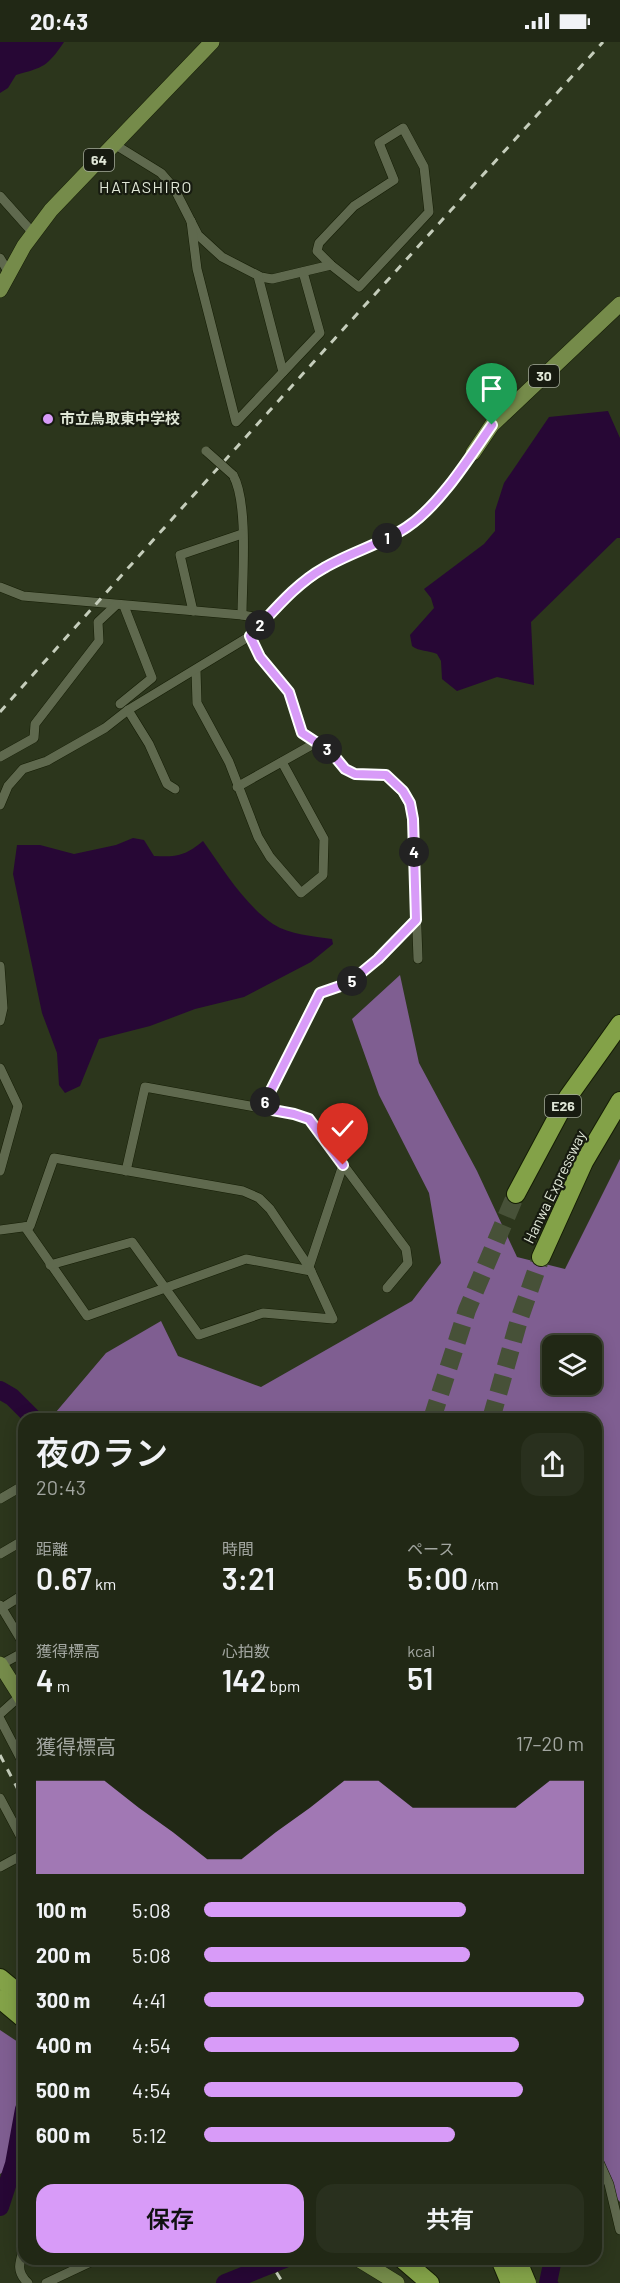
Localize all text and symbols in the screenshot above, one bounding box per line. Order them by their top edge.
text: 20:43 [30,8,88,34]
road number: 64 [84,149,114,171]
district label: HATASHIRO [99,177,193,196]
pin [466,363,517,425]
road number: 30 [529,365,559,387]
icon: arrive [475,372,508,405]
place label: 市立鳥取東中学校 [60,409,180,427]
marker: 市立鳥取東中学校 [41,412,55,426]
pin: 1 [372,523,402,553]
text: 1 [384,528,390,547]
pin: 2 [245,610,275,640]
text: 2 [256,615,264,634]
pin: 3 [312,734,342,764]
text: 3 [323,739,331,758]
pin: 4 [399,837,429,867]
text: 4 [409,842,419,861]
pin: 5 [337,966,367,996]
text: 5 [348,971,356,990]
pin: 6 [250,1087,280,1117]
text: 6 [261,1092,269,1111]
road number: E26 [545,1095,581,1117]
pin [317,1103,368,1165]
icon: check [326,1112,359,1145]
street label: Hanwa Expressway [519,1127,589,1246]
map controls [542,1335,602,1395]
button: layers [542,1335,602,1395]
text: 夜のラン [36,1432,168,1472]
button: share [521,1433,584,1496]
text: 20:43 [36,1475,86,1499]
text: 距離 [36,1539,68,1558]
text: 時間 [222,1539,254,1558]
text: ペース [407,1539,455,1558]
text: 0.67 [36,1560,92,1596]
text: 3:21 [222,1560,275,1596]
text: 5:00 [407,1560,468,1596]
text: km [92,1574,116,1593]
text: /km [468,1574,499,1593]
text: 獲得標高 [36,1641,100,1660]
text: 心拍数 [222,1641,270,1660]
text: kcal [407,1641,435,1660]
text: 51 [407,1660,433,1696]
text: 4 [36,1662,54,1698]
text: 142 [222,1662,266,1698]
text: m [54,1676,70,1695]
text: bpm [266,1676,300,1695]
text: 17–20 m [516,1731,584,1755]
text: 獲得標高 [36,1734,116,1758]
text: 100 m [36,1898,87,1922]
text: 5:08 [132,1898,171,1922]
text: 200 m [36,1943,91,1967]
text: 5:08 [132,1943,171,1967]
text: 300 m [36,1988,90,2012]
text: 4:41 [132,1988,166,2012]
text: 400 m [36,2033,92,2057]
text: 4:54 [132,2033,171,2057]
text: 500 m [36,2078,90,2102]
text: 4:54 [132,2078,171,2102]
text: 600 m [36,2123,90,2147]
text: 5:12 [132,2123,167,2147]
button: 保存 [36,2184,304,2253]
button: 共有 [316,2184,584,2253]

